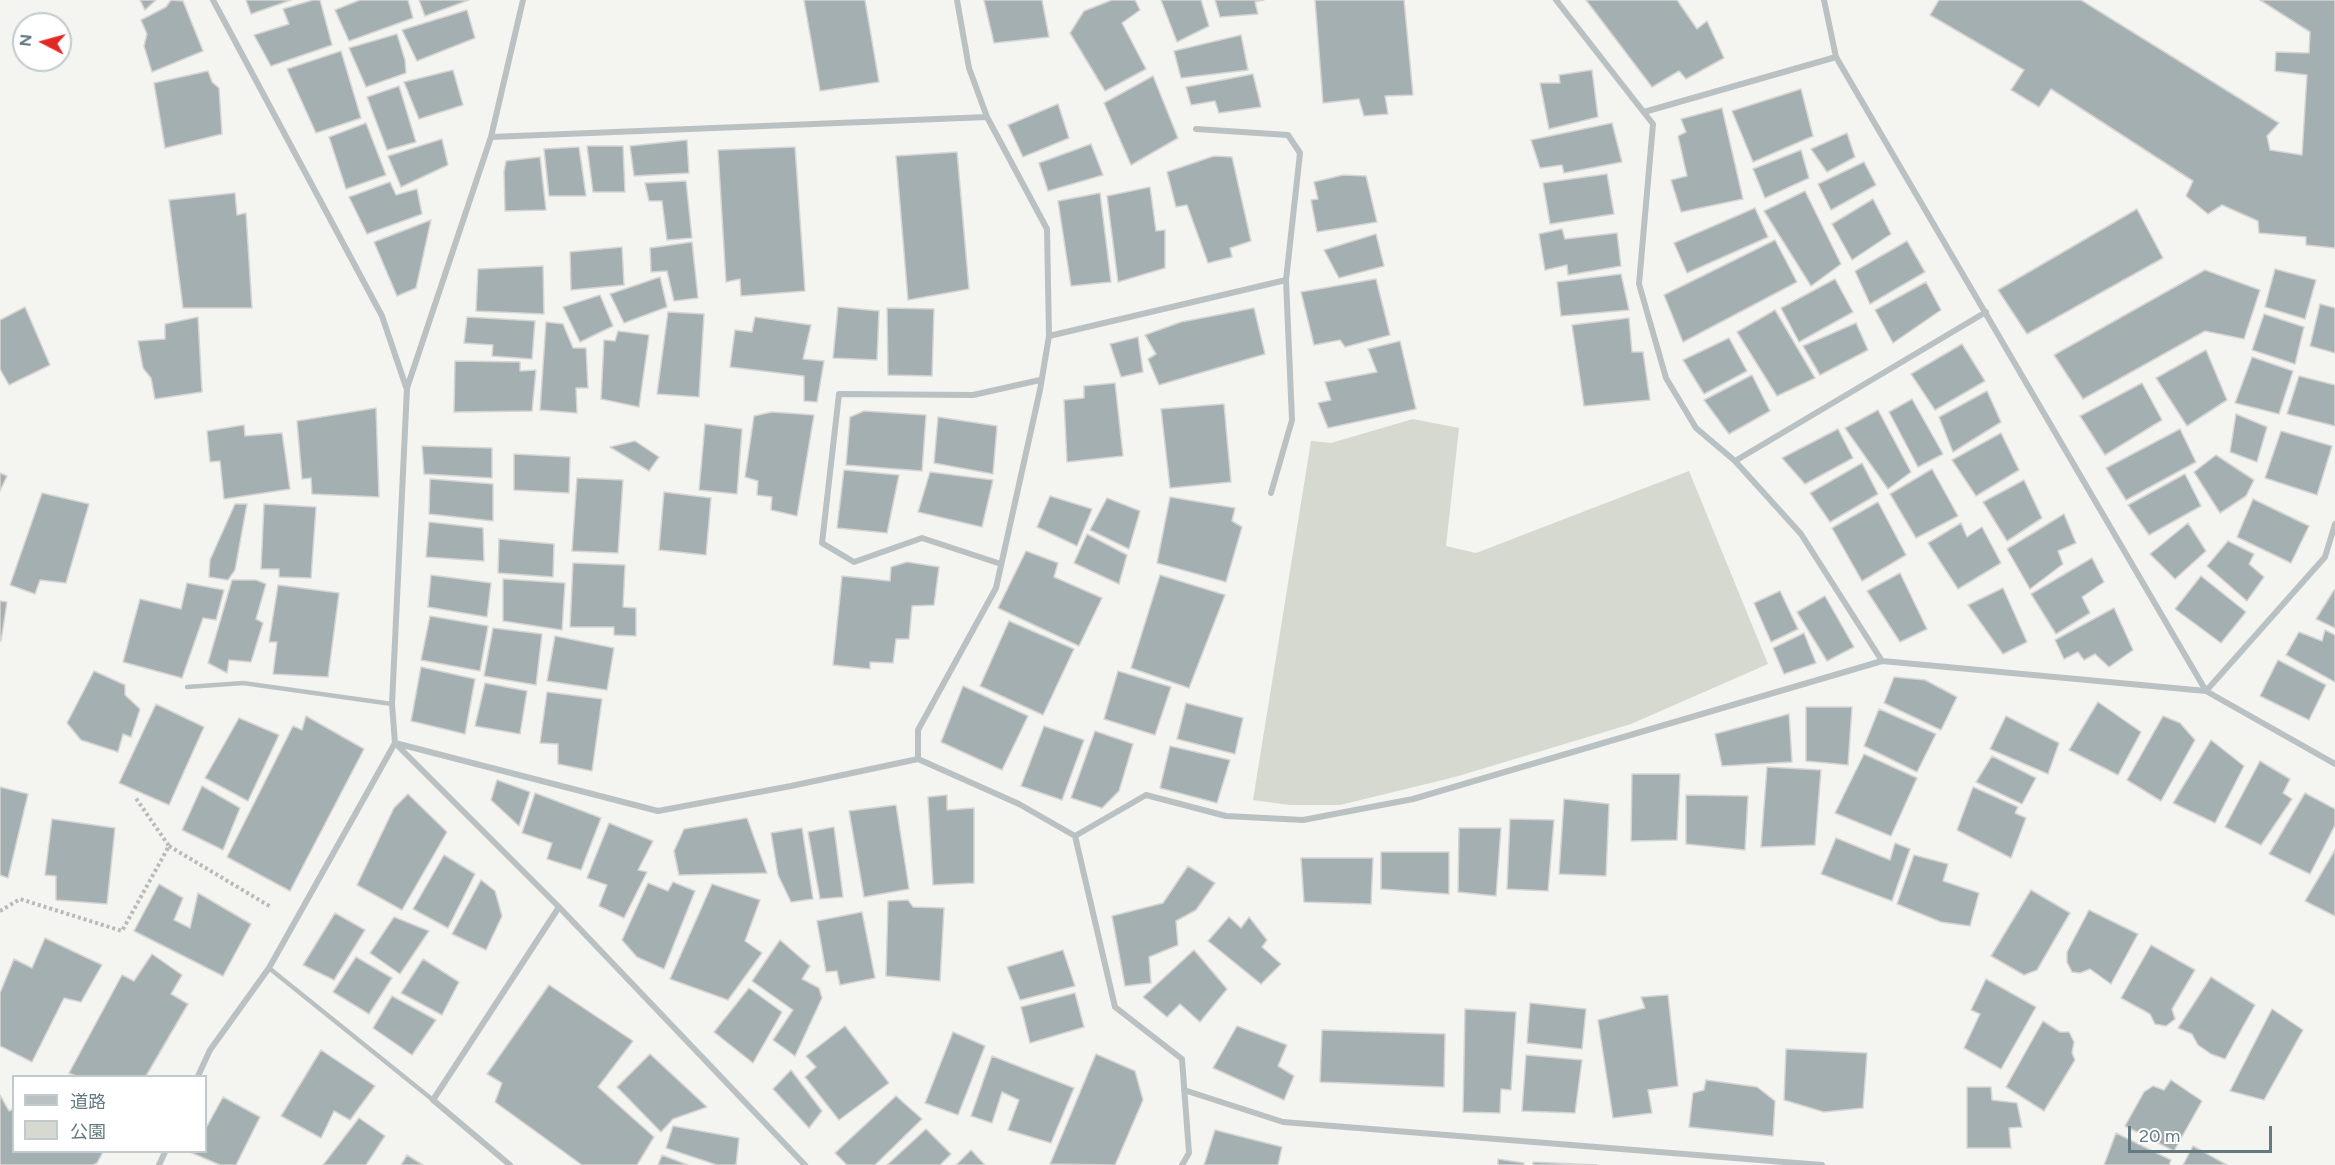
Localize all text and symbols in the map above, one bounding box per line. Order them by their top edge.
north arrow [12,12,72,72]
text: N [15,33,36,47]
legend [12,1075,207,1153]
text: 道路 [70,1091,106,1113]
scale bar [2131,1114,2275,1152]
text: 公園 [70,1121,106,1143]
text: 20 m [2139,1125,2180,1147]

